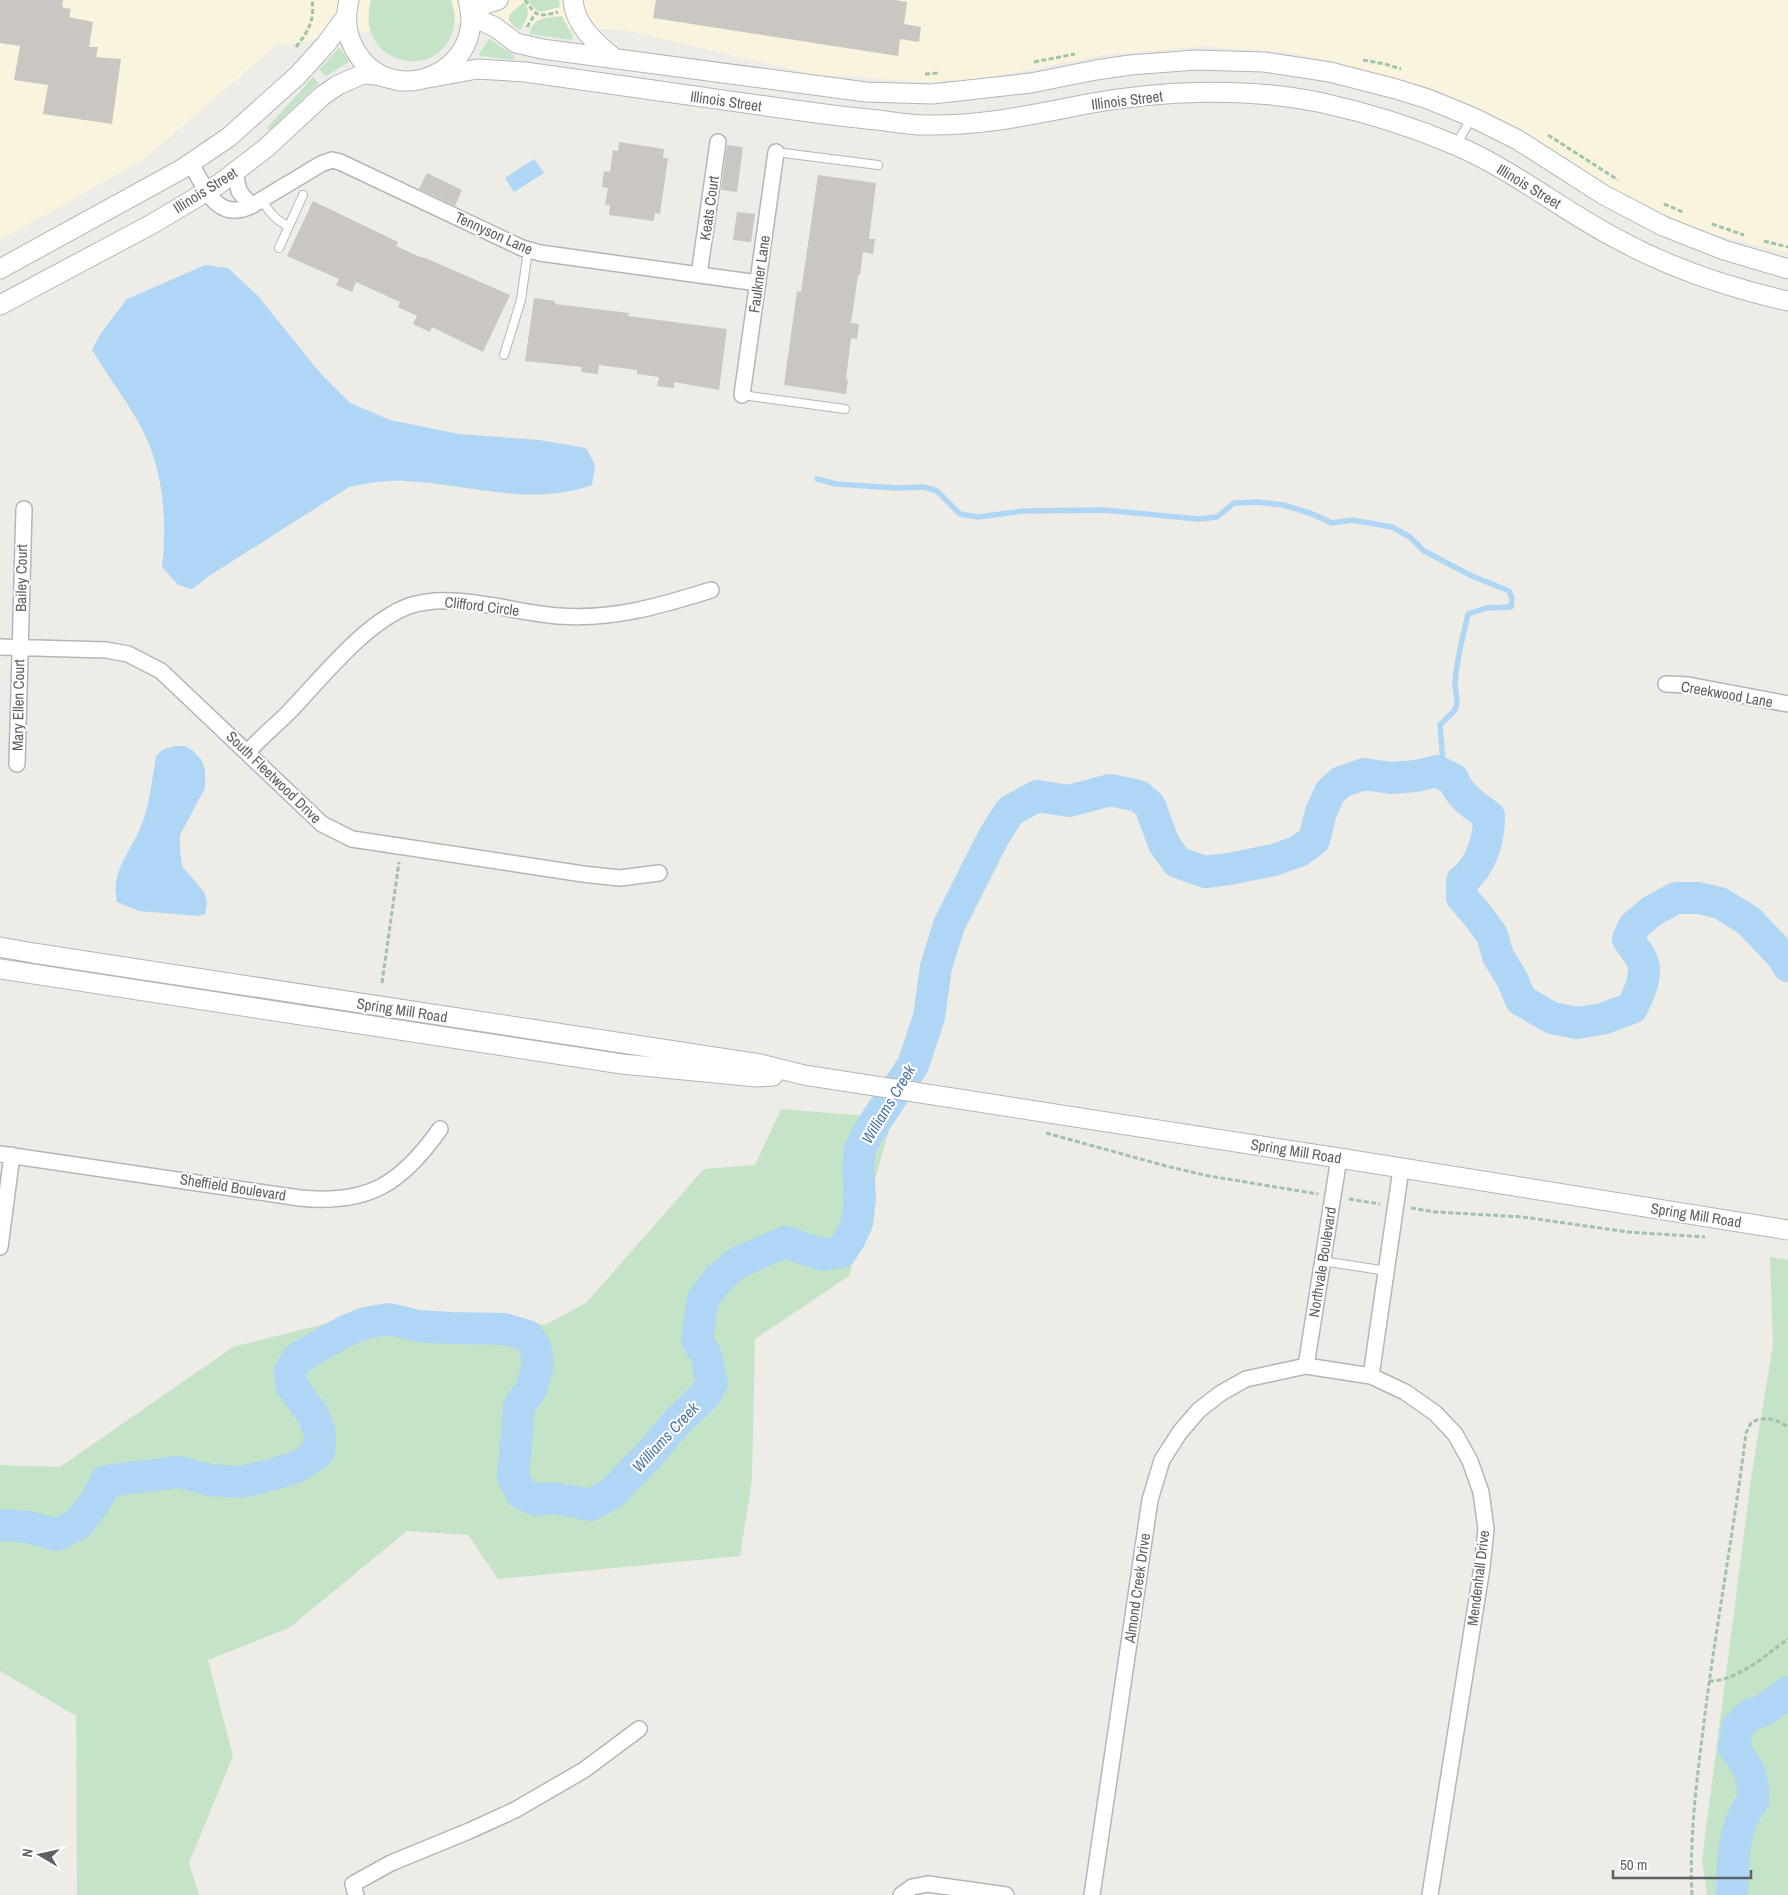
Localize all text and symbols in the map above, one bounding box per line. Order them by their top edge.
street label: Illinois Street [1090,85,1164,115]
street label: Illinois Street [689,86,764,116]
street label: Illinois Street [1493,159,1566,214]
street label: Illinois Street [169,162,241,218]
street label: Keats Court [694,174,724,242]
street label: Tennyson Lane [452,206,537,260]
street label: Faulkner Lane [743,234,775,314]
street label: Bailey Court [10,543,32,612]
street label: Clifford Circle [444,591,521,621]
street label: Mary Ellen Court [7,658,29,751]
street label: Creekwood Lane [1679,676,1775,712]
street label: South Fleetwood Drive [222,726,326,828]
street label: Spring Mill Road [355,992,449,1028]
water label: Williams Creek [856,1060,920,1148]
street label: Spring Mill Road [1249,1133,1343,1169]
street label: Sheffield Boulevard [178,1168,288,1206]
street label: Spring Mill Road [1649,1197,1743,1233]
street label: Northvale Boulevard [1303,1205,1341,1319]
water label: Williams Creek [627,1397,704,1477]
street label: Mendenhall Drive [1462,1529,1494,1627]
street label: Almond Creek Drive [1119,1532,1155,1645]
north arrow [15,1830,65,1880]
text: N [18,1847,37,1858]
scale bar [1613,1848,1750,1880]
text: 50 m [1620,1854,1647,1875]

